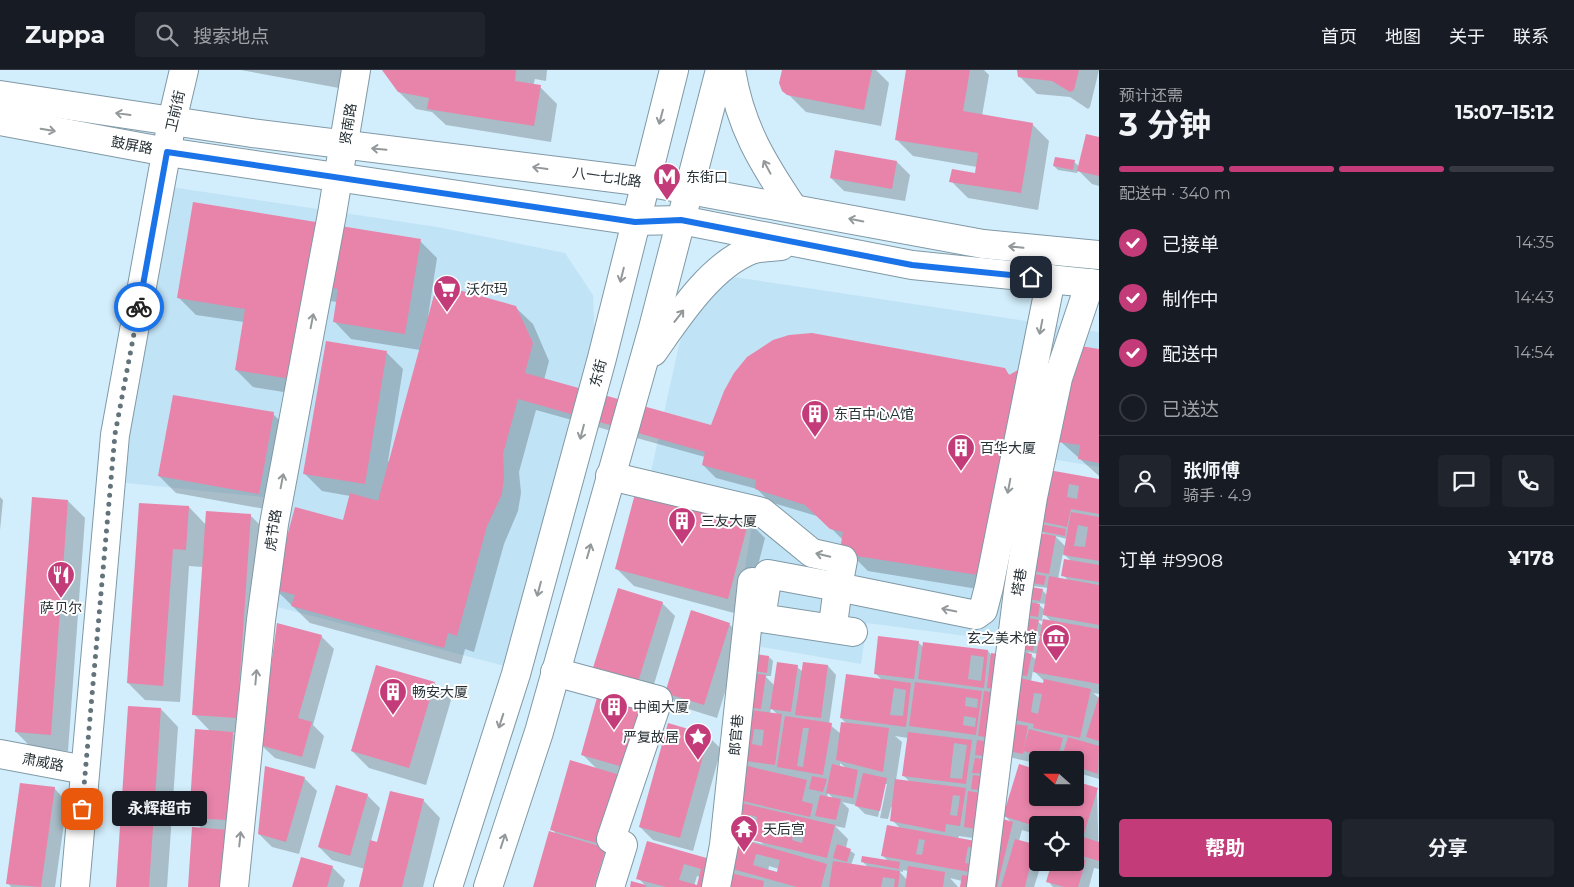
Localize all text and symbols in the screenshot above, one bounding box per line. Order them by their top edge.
search box [135,12,485,57]
text: Zuppa [25,20,105,49]
icon: search [153,21,181,49]
text: 搜索地点 [193,25,269,48]
text: 首页 [1321,26,1357,48]
text: 地图 [1385,26,1421,48]
text: 关于 [1449,26,1485,48]
text: 联系 [1513,26,1549,48]
text: 预计还需 [1119,86,1183,105]
street label: 卫前街 [162,89,188,133]
text: 15:07–15:12 [1455,101,1554,124]
street label: 贤南路 [336,102,360,146]
text: 3 分钟 [1119,105,1211,144]
one-way arrow [116,108,132,118]
one-way arrow [656,109,665,125]
one-way arrow [40,126,56,135]
street label: 鼓屏路 [110,132,154,158]
one-way arrow [371,144,387,154]
one-way arrow [761,160,771,175]
one-way arrow [532,162,548,172]
metro station icon: 东街口 [652,162,682,201]
street label: 八一七北路 [571,163,643,191]
place label: 东街口 [686,168,728,186]
text: 配送中 · 340 m [1119,184,1231,203]
one-way arrow [848,214,864,224]
icon: check [1119,229,1147,257]
text: 已接单 [1162,233,1219,256]
text: 14:35 [1516,233,1554,252]
one-way arrow [1008,242,1024,252]
pin [1010,256,1052,298]
icon: home [1017,263,1045,291]
one-way arrow [617,266,626,282]
supermarket icon: 沃尔玛 [432,274,462,313]
place label: 沃尔玛 [466,280,508,298]
courier [114,282,164,332]
icon: check [1119,284,1147,312]
text: 制作中 [1162,288,1219,311]
text: 14:43 [1515,288,1554,307]
icon: bike [125,293,153,321]
one-way arrow [673,310,684,323]
one-way arrow [307,314,317,330]
one-way arrow [1036,319,1045,335]
icon: check [1119,339,1147,367]
text: 配送中 [1162,343,1219,366]
text: 14:54 [1515,343,1554,362]
street label: 东街 [586,357,610,389]
text: 已送达 [1162,398,1219,421]
building icon: 东百中心A馆 [800,399,830,438]
place label: 东百中心A馆 [834,405,914,423]
one-way arrow [577,424,586,440]
building icon: 百华大厦 [946,433,976,472]
place label: 百华大厦 [980,439,1036,457]
button: person [1119,455,1171,507]
button: chat [1438,455,1490,507]
button: phone [1502,455,1554,507]
text: 张师傅 [1183,459,1240,482]
one-way arrow [277,474,287,490]
one-way arrow [1004,478,1013,494]
text: 骑手 · 4.9 [1183,486,1251,505]
building icon: 三友大厦 [667,506,697,545]
street label: 虎节路 [261,508,285,552]
place label: 三友大厦 [701,512,757,530]
one-way arrow [585,543,595,559]
text: ¥178 [1508,547,1554,570]
text: 订单 #9908 [1119,549,1223,572]
one-way arrow [815,550,831,559]
restaurant icon: 萨贝尔 [46,560,76,599]
street label: 塔巷 [1008,567,1030,597]
one-way arrow [534,581,544,597]
place label: 萨贝尔 [40,599,82,617]
one-way arrow [942,604,958,614]
museum icon: 玄之美术馆 [1041,623,1071,662]
place label: 玄之美术馆 [967,629,1037,647]
one-way arrow [251,669,261,685]
building icon: 畅安大厦 [378,677,408,716]
place label: 畅安大厦 [412,683,468,701]
building icon: 中闽大厦 [599,692,629,731]
place label: 中闽大厦 [633,698,689,716]
one-way arrow [496,712,506,728]
street label: 郎官巷 [725,713,747,757]
place icon: 严复故居 [683,722,713,761]
place label: 严复故居 [623,728,679,746]
street label: 肃威路 [21,749,65,775]
north arrow [1029,751,1084,806]
map controls [1029,751,1084,871]
pin [61,788,103,830]
callout: 永辉超市 [112,792,207,826]
icon: bag [68,795,96,823]
text: 永辉超市 [127,799,192,818]
temple icon: 天后宫 [729,814,759,853]
button: locate [1029,816,1084,871]
button: 帮助 [1119,819,1332,877]
button: 分享 [1342,819,1554,877]
place label: 天后宫 [763,820,805,838]
one-way arrow [235,831,244,847]
one-way arrow [499,833,508,849]

